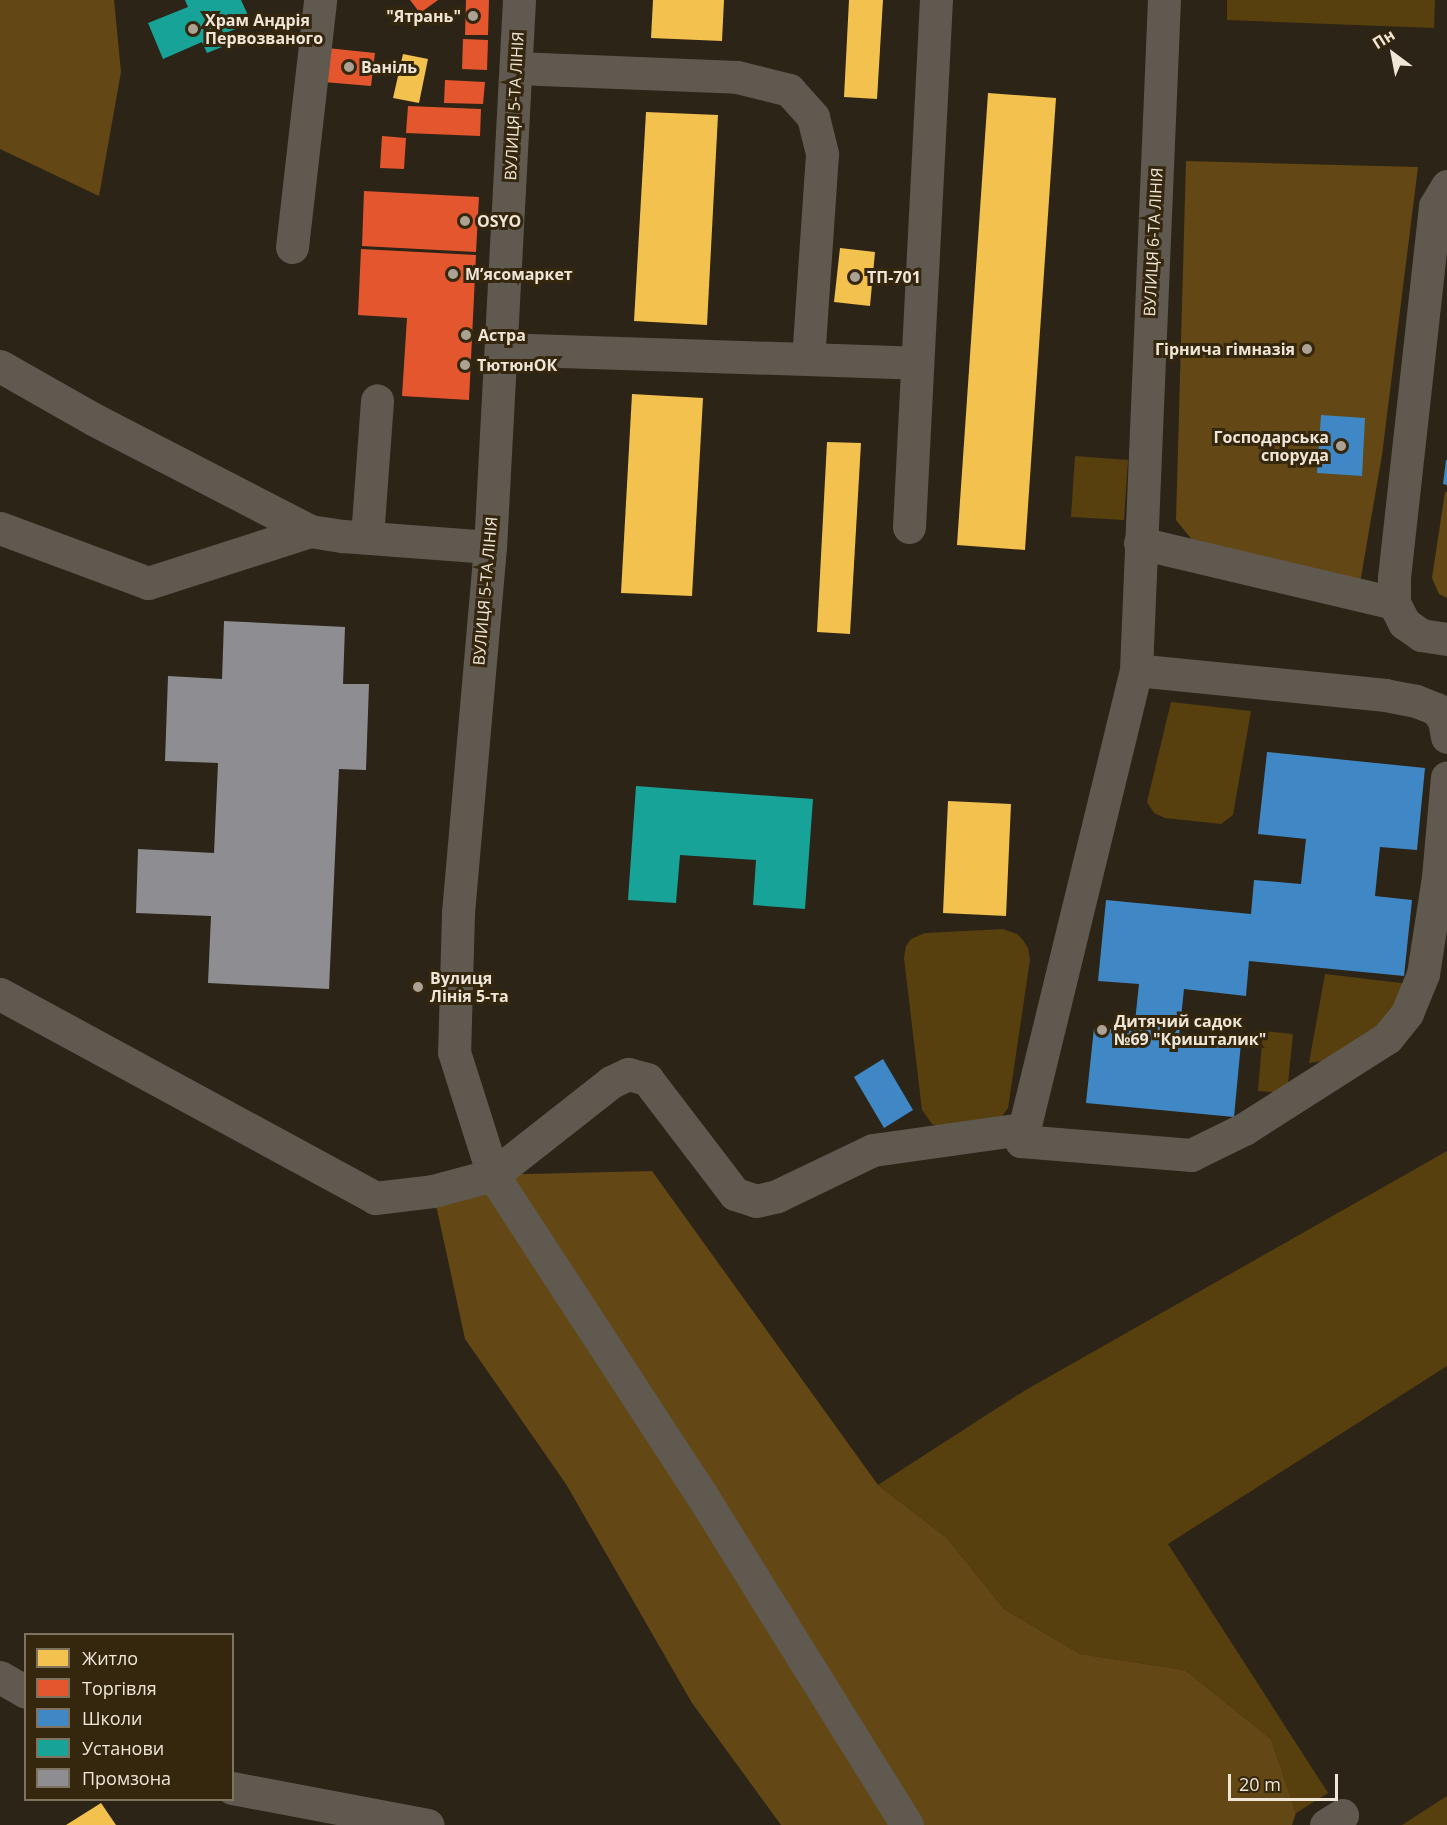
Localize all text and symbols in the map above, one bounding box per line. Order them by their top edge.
place label: "Ятрань" [386,6,461,26]
marker: "Ятрань" [466,9,480,23]
place label: Храм Андрія Первозваного [205,10,323,48]
marker: Храм Андрія Первозваного [186,22,200,36]
text: Пн [1368,23,1399,54]
north arrow [1363,24,1423,84]
street label: ВУЛИЦЯ 5-ТА ЛІНІЯ [501,31,527,181]
place label: Ваніль [361,57,417,77]
marker: Ваніль [342,60,356,74]
street label: ВУЛИЦЯ 6-ТА ЛІНІЯ [1140,167,1166,317]
place label: OSYO [477,211,521,231]
marker: OSYO [458,214,472,228]
place label: Мʼясомаркет [465,264,573,284]
marker: Мʼясомаркет [446,267,460,281]
place label: ТП-701 [867,267,921,287]
marker: ТП-701 [848,270,862,284]
place label: Астра [478,325,526,345]
marker: Астра [459,328,473,342]
place label: Гірнича гімназія [1155,339,1295,359]
marker: Гірнича гімназія [1300,342,1314,356]
place label: ТютюнОК [477,355,557,375]
marker: ТютюнОК [458,358,472,372]
place label: Господарська споруда [1214,427,1329,465]
marker: Господарська споруда [1334,439,1348,453]
street label: ВУЛИЦЯ 5-ТА ЛІНІЯ [469,516,501,666]
place label: Вулиця Лінія 5-та [430,968,509,1006]
marker: Вулиця Лінія 5-та [411,980,425,994]
place label: Дитячий садок №69 "Кришталик" [1114,1011,1266,1049]
marker: Дитячий садок №69 "Кришталик" [1095,1023,1109,1037]
legend [24,1633,234,1801]
text: Житло [82,1646,138,1670]
text: Торгівля [82,1676,157,1700]
text: Школи [82,1706,142,1730]
text: Установи [82,1736,164,1760]
scale bar [1231,1762,1340,1800]
text: Промзона [82,1766,171,1790]
text: 20 m [1239,1772,1281,1796]

